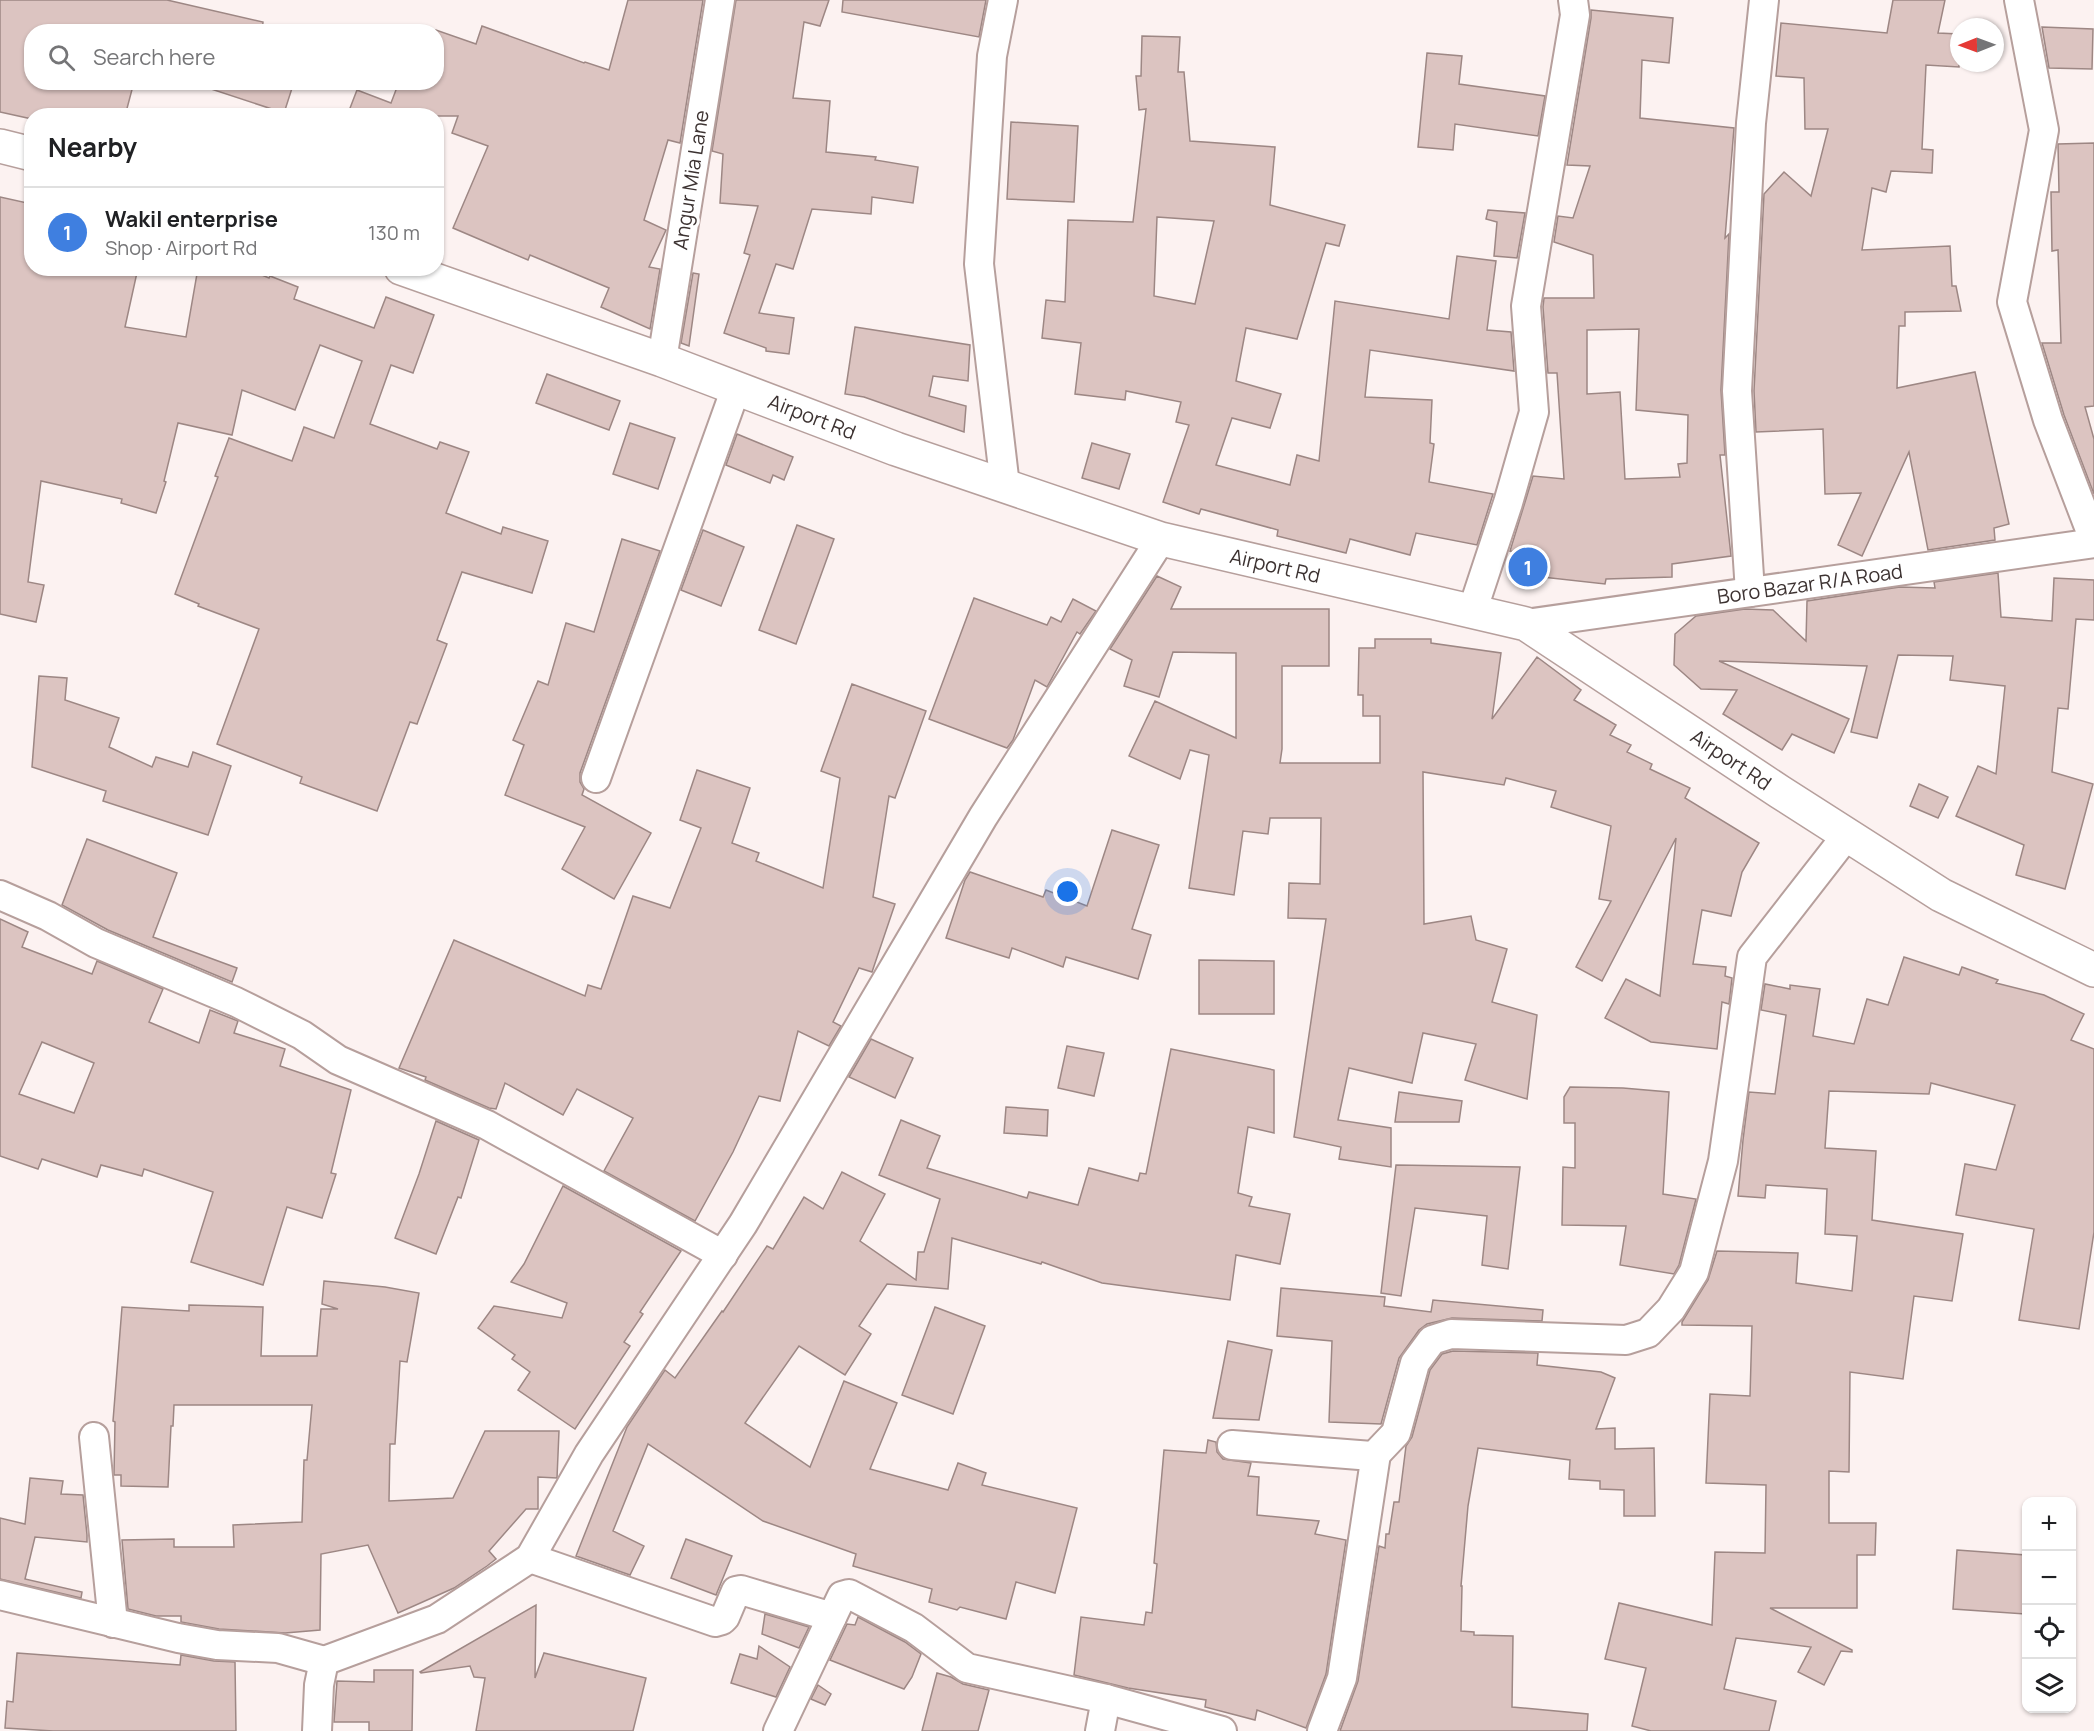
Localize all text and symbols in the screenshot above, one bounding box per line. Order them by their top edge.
north arrow [1950,18,2004,72]
search box [24,24,444,90]
icon: search [45,41,78,74]
text: Search here [93,42,215,72]
street label: Angur Mia Lane [666,108,715,252]
text: Nearby [48,129,137,165]
text: Wakil enterprise [105,204,278,234]
text: 1 [63,219,72,246]
text: 130 m [368,219,420,246]
text: Shop · Airport Rd [105,234,257,261]
street label: Airport Rd [764,387,860,446]
street label: Airport Rd [1227,542,1323,589]
pin: 1 [1508,544,1547,590]
street label: Boro Bazar R/A Road [1715,557,1904,610]
street label: Airport Rd [1686,723,1777,796]
your location [1053,877,1082,906]
map controls [2022,1497,2076,1713]
button: + [2022,1497,2076,1551]
button: − [2022,1551,2076,1605]
button: locate [2022,1605,2076,1659]
button: layers [2022,1659,2076,1713]

